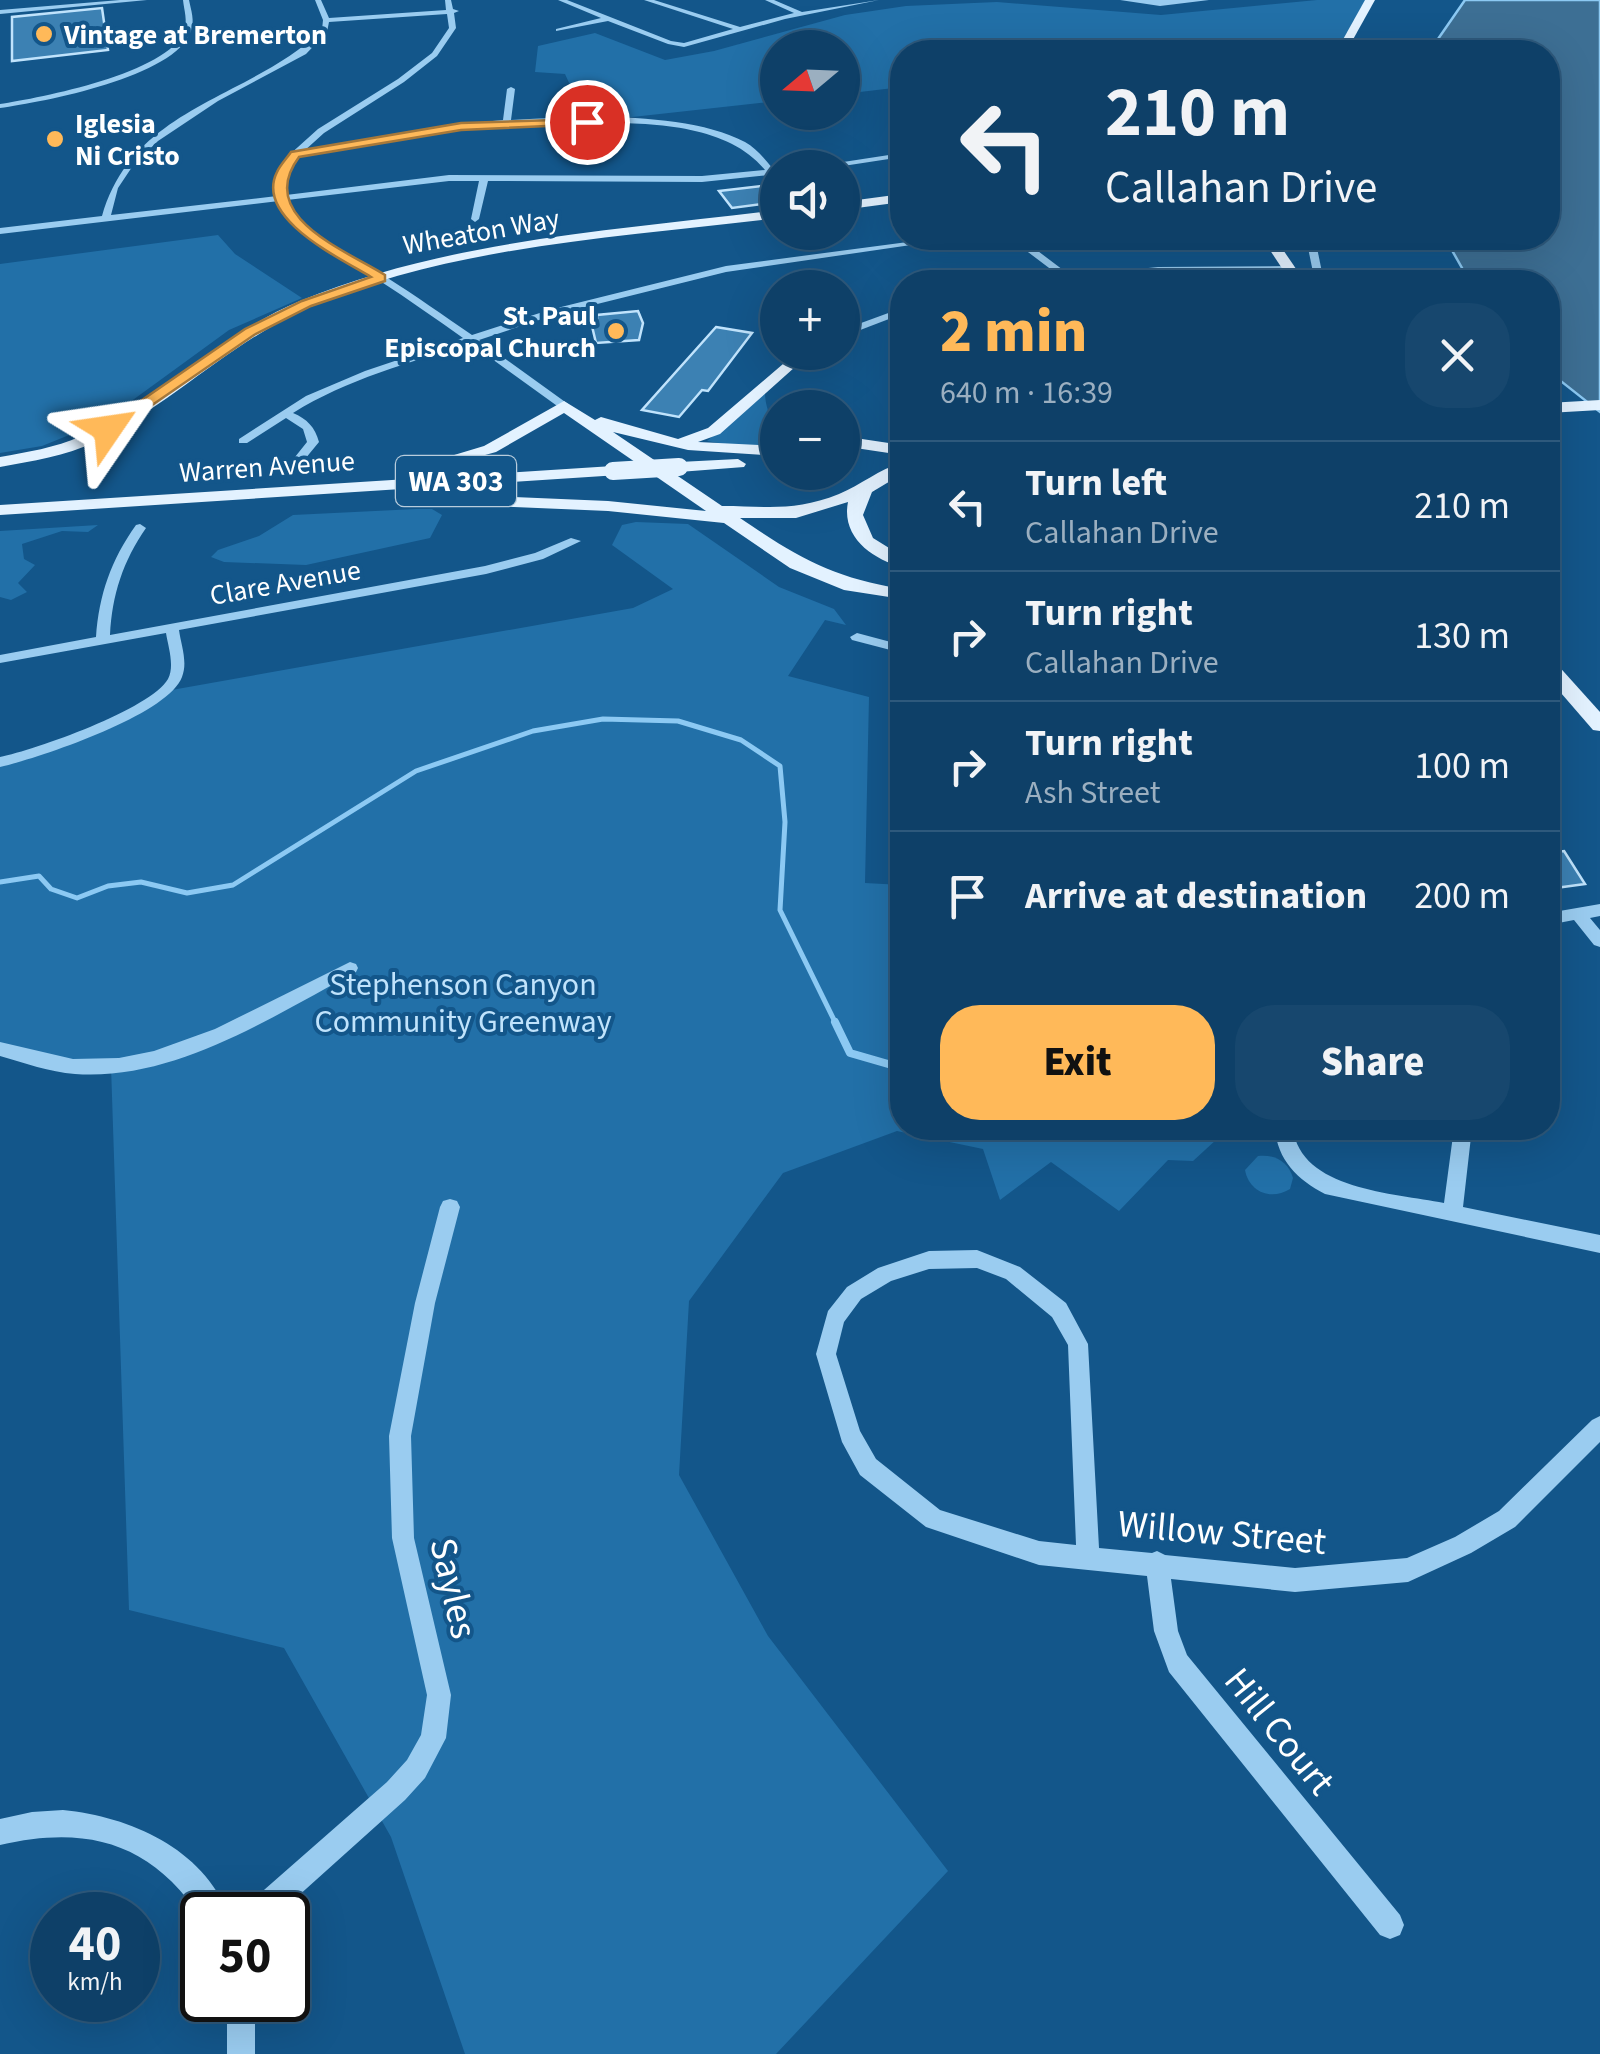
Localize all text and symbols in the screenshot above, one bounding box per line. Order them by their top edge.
place label: Vintage at Bremerton [63,15,327,55]
marker: Vintage at Bremerton [33,23,55,45]
north arrow [760,30,860,130]
map controls [760,30,860,490]
text: 210 m [1105,63,1290,163]
pin [545,80,630,165]
icon: left [940,80,1070,210]
icon: arrive [560,95,615,150]
place label: Iglesia Ni Cristo [75,104,180,176]
marker: Iglesia Ni Cristo [44,128,66,150]
button: sound [760,150,860,250]
text: Callahan Drive [1105,156,1377,220]
street label: Wheaton Way [400,199,563,265]
button: + [760,270,860,370]
text: 2 min [940,290,1087,375]
place label: St. Paul Episcopal Church [384,296,596,368]
button: close [1405,303,1510,408]
marker: St. Paul Episcopal Church [605,320,627,342]
text: 640 m · 16:39 [940,370,1113,416]
position arrow [56,377,160,481]
button: − [760,390,860,490]
street label: Warren Avenue [178,441,356,493]
road number: WA 303 [396,456,516,506]
text: Turn left [1025,456,1167,510]
icon: left [940,479,995,534]
text: 210 m [1414,479,1510,533]
text: Callahan Drive [1025,510,1219,556]
street label: Clare Avenue [207,550,364,616]
text: Turn right [1025,586,1193,640]
icon: right [940,609,995,664]
text: 130 m [1414,609,1510,663]
text: Callahan Drive [1025,640,1219,686]
text: Turn right [1025,716,1193,770]
icon: right [940,739,995,794]
text: 100 m [1414,739,1510,793]
text: Ash Street [1025,770,1161,816]
icon: arrive [940,869,995,924]
text: Arrive at destination [1025,869,1367,923]
text: 200 m [1414,869,1510,923]
park label: Stephenson Canyon Community Greenway [314,962,612,1045]
button: Exit [940,1005,1215,1120]
button: Share [1235,1005,1510,1120]
street label: Willow Street [1115,1497,1329,1569]
street label: Sayles [415,1533,491,1644]
street label: Hill Court [1211,1656,1348,1807]
speed limit sign: 50 [180,1892,310,2022]
text: 40 [69,1909,121,1980]
text: km/h [67,1964,123,2000]

